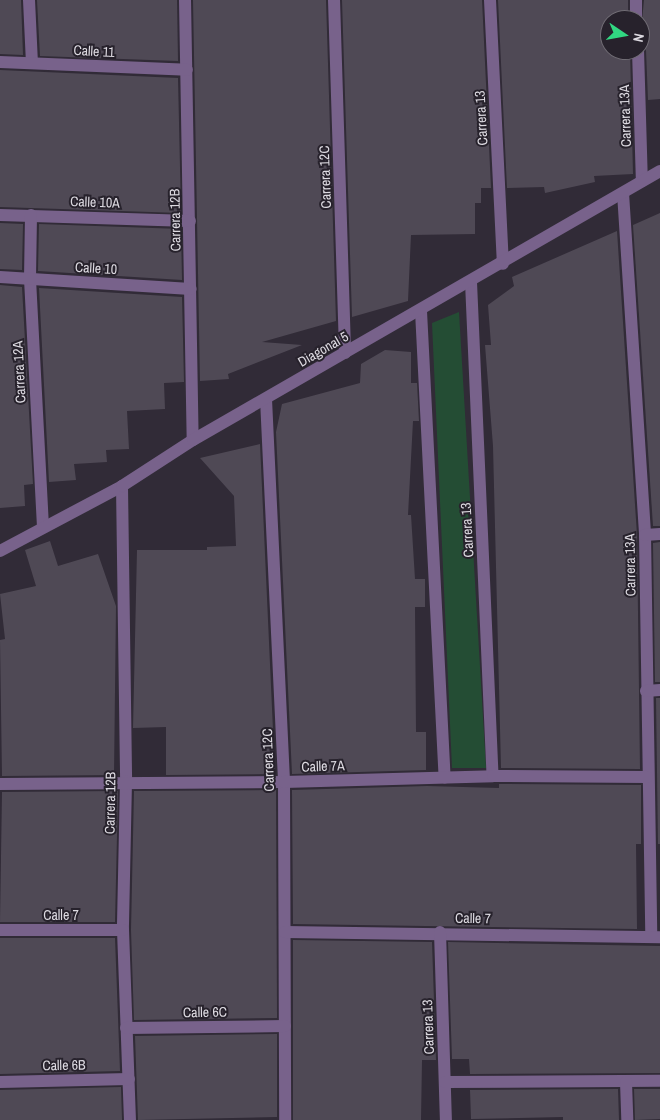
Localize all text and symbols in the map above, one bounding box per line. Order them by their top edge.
north arrow [600,10,650,60]
text: N [629,32,648,44]
street label: Calle 11 [73,42,115,60]
street label: Carrera 13A [616,84,634,148]
street label: Carrera 13 [471,90,491,146]
street label: Carrera 12C [316,145,334,209]
street label: Carrera 12B [166,189,184,251]
street label: Calle 10A [70,193,120,211]
street label: Calle 10 [75,259,117,277]
street label: Diagonal 5 [295,328,351,370]
street label: Carrera 12A [9,340,29,404]
street label: Carrera 13 [457,502,477,558]
street label: Carrera 13A [621,534,639,596]
street label: Carrera 12C [259,728,277,792]
street label: Calle 7A [301,757,345,775]
street label: Carrera 12B [101,772,119,834]
street label: Calle 7 [43,907,79,923]
street label: Calle 7 [455,909,491,927]
street label: Carrera 13 [419,999,437,1055]
street label: Calle 6C [183,1003,227,1021]
street label: Calle 6B [42,1056,86,1074]

